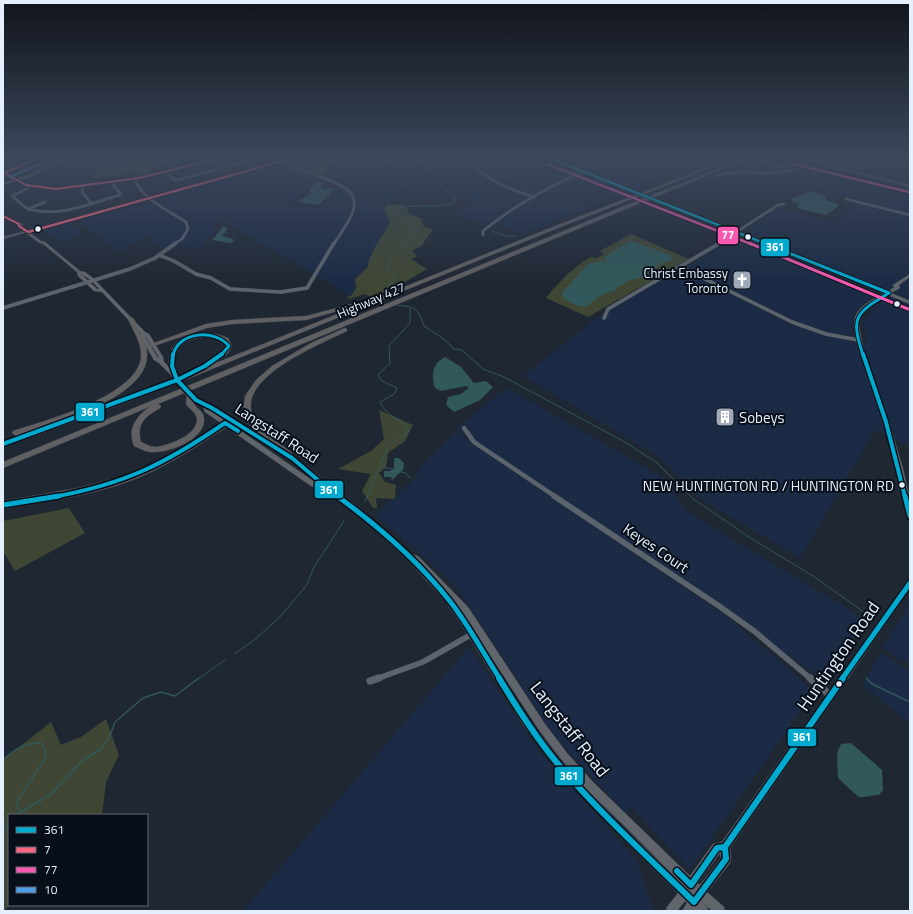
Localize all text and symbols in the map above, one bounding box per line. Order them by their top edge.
unlabelled marker [33,224,43,234]
line badge: 77 [717,226,739,245]
text: 77 [722,227,734,243]
unlabelled marker [743,232,753,242]
line badge: 361 [760,238,790,257]
text: 361 [766,239,784,255]
place label: Christ Embassy Toronto [643,263,728,298]
church icon: Christ Embassy Toronto [731,269,753,291]
street label: Highway 427 [334,277,408,323]
unlabelled marker [892,299,902,309]
street label: Langstaff Road [231,397,323,469]
line badge: 361 [75,402,105,422]
text: 361 [81,404,99,420]
building icon: Sobeys [714,406,736,428]
place label: Sobeys [739,406,785,429]
place label: NEW HUNTINGTON RD / HUNTINGTON RD [643,475,894,496]
line badge: 361 [314,480,344,499]
marker: NEW HUNTINGTON RD / HUNTINGTON RD [897,480,907,490]
text: 361 [320,482,338,498]
street label: Keyes Court [618,517,694,579]
street label: Huntington Road [790,595,886,717]
street label: Langstaff Road [524,675,616,783]
unlabelled marker [834,679,844,689]
line badge: 361 [787,728,817,747]
text: 361 [793,729,811,745]
line badge: 361 [554,766,584,786]
text: 361 [560,768,578,784]
legend [8,814,148,906]
text: 361 [44,820,64,839]
text: 7 [44,840,51,859]
text: 77 [44,860,57,879]
text: 10 [44,880,58,899]

